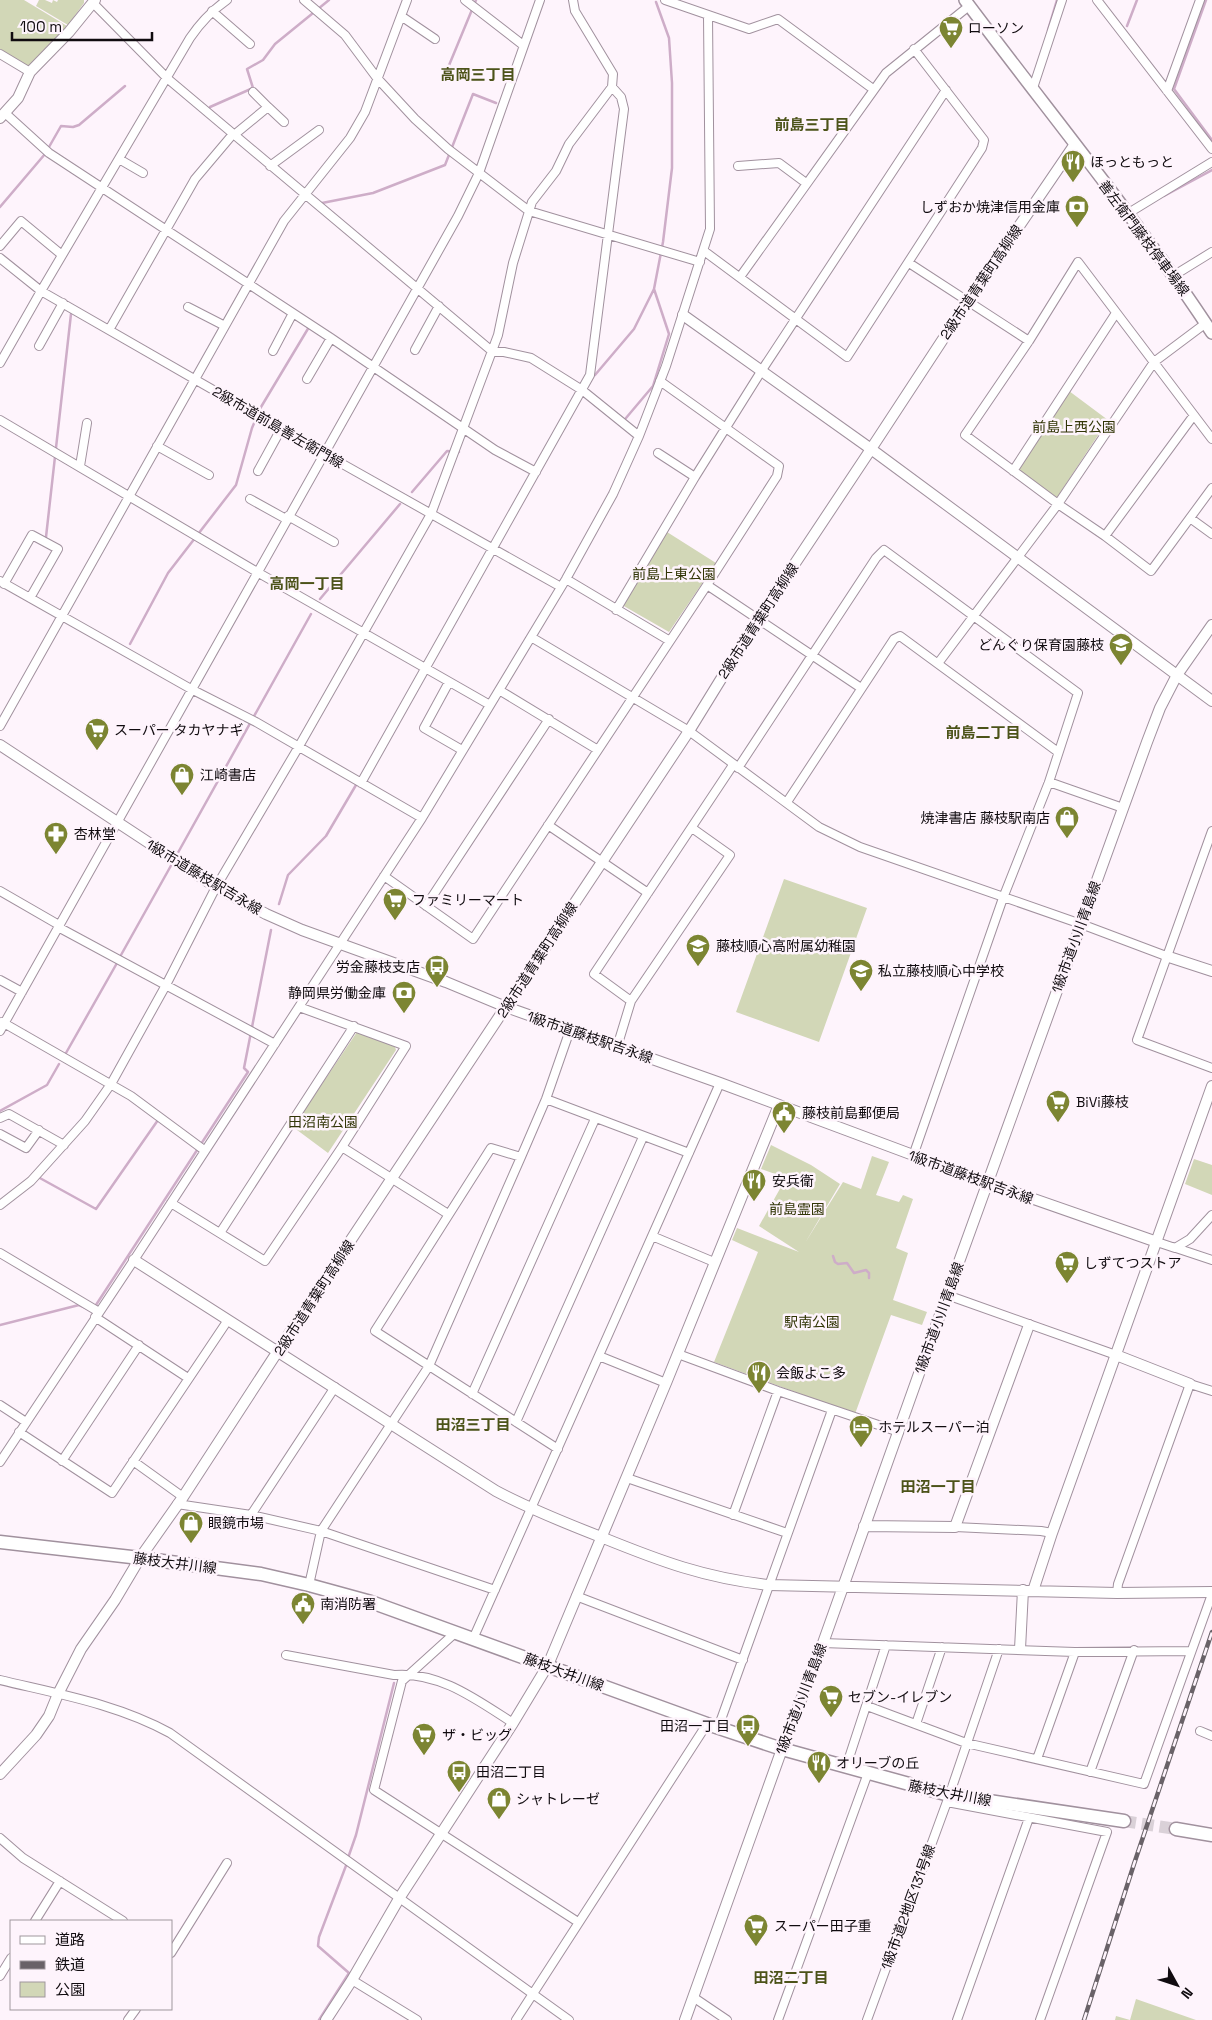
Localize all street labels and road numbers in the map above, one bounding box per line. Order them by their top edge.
street label: 善左衛門藤枝停車場線 [1095,177,1193,299]
street label: 2級市道青葉町高柳線 [936,221,1026,343]
street label: 2級市道前島善左衛門線 [209,382,347,472]
street label: 2級市道青葉町高柳線 [714,560,802,682]
street label: 1級市道藤枝駅吉永線 [143,835,265,919]
street label: 1級市道小川青島線 [1047,879,1105,995]
street label: 2級市道青葉町高柳線 [493,899,581,1021]
street label: 1級市道藤枝駅吉永線 [525,1007,655,1067]
street label: 1級市道藤枝駅吉永線 [906,1146,1036,1208]
street label: 2級市道青葉町高柳線 [270,1237,358,1359]
street label: 1級市道小川青島線 [910,1260,968,1376]
street label: 藤枝大井川線 [132,1549,218,1577]
street label: 1級市道小川青島線 [771,1641,831,1757]
street label: 藤枝大井川線 [521,1649,607,1695]
street label: 藤枝大井川線 [907,1776,993,1810]
street label: 1級市道2地区131号線 [877,1842,939,1972]

